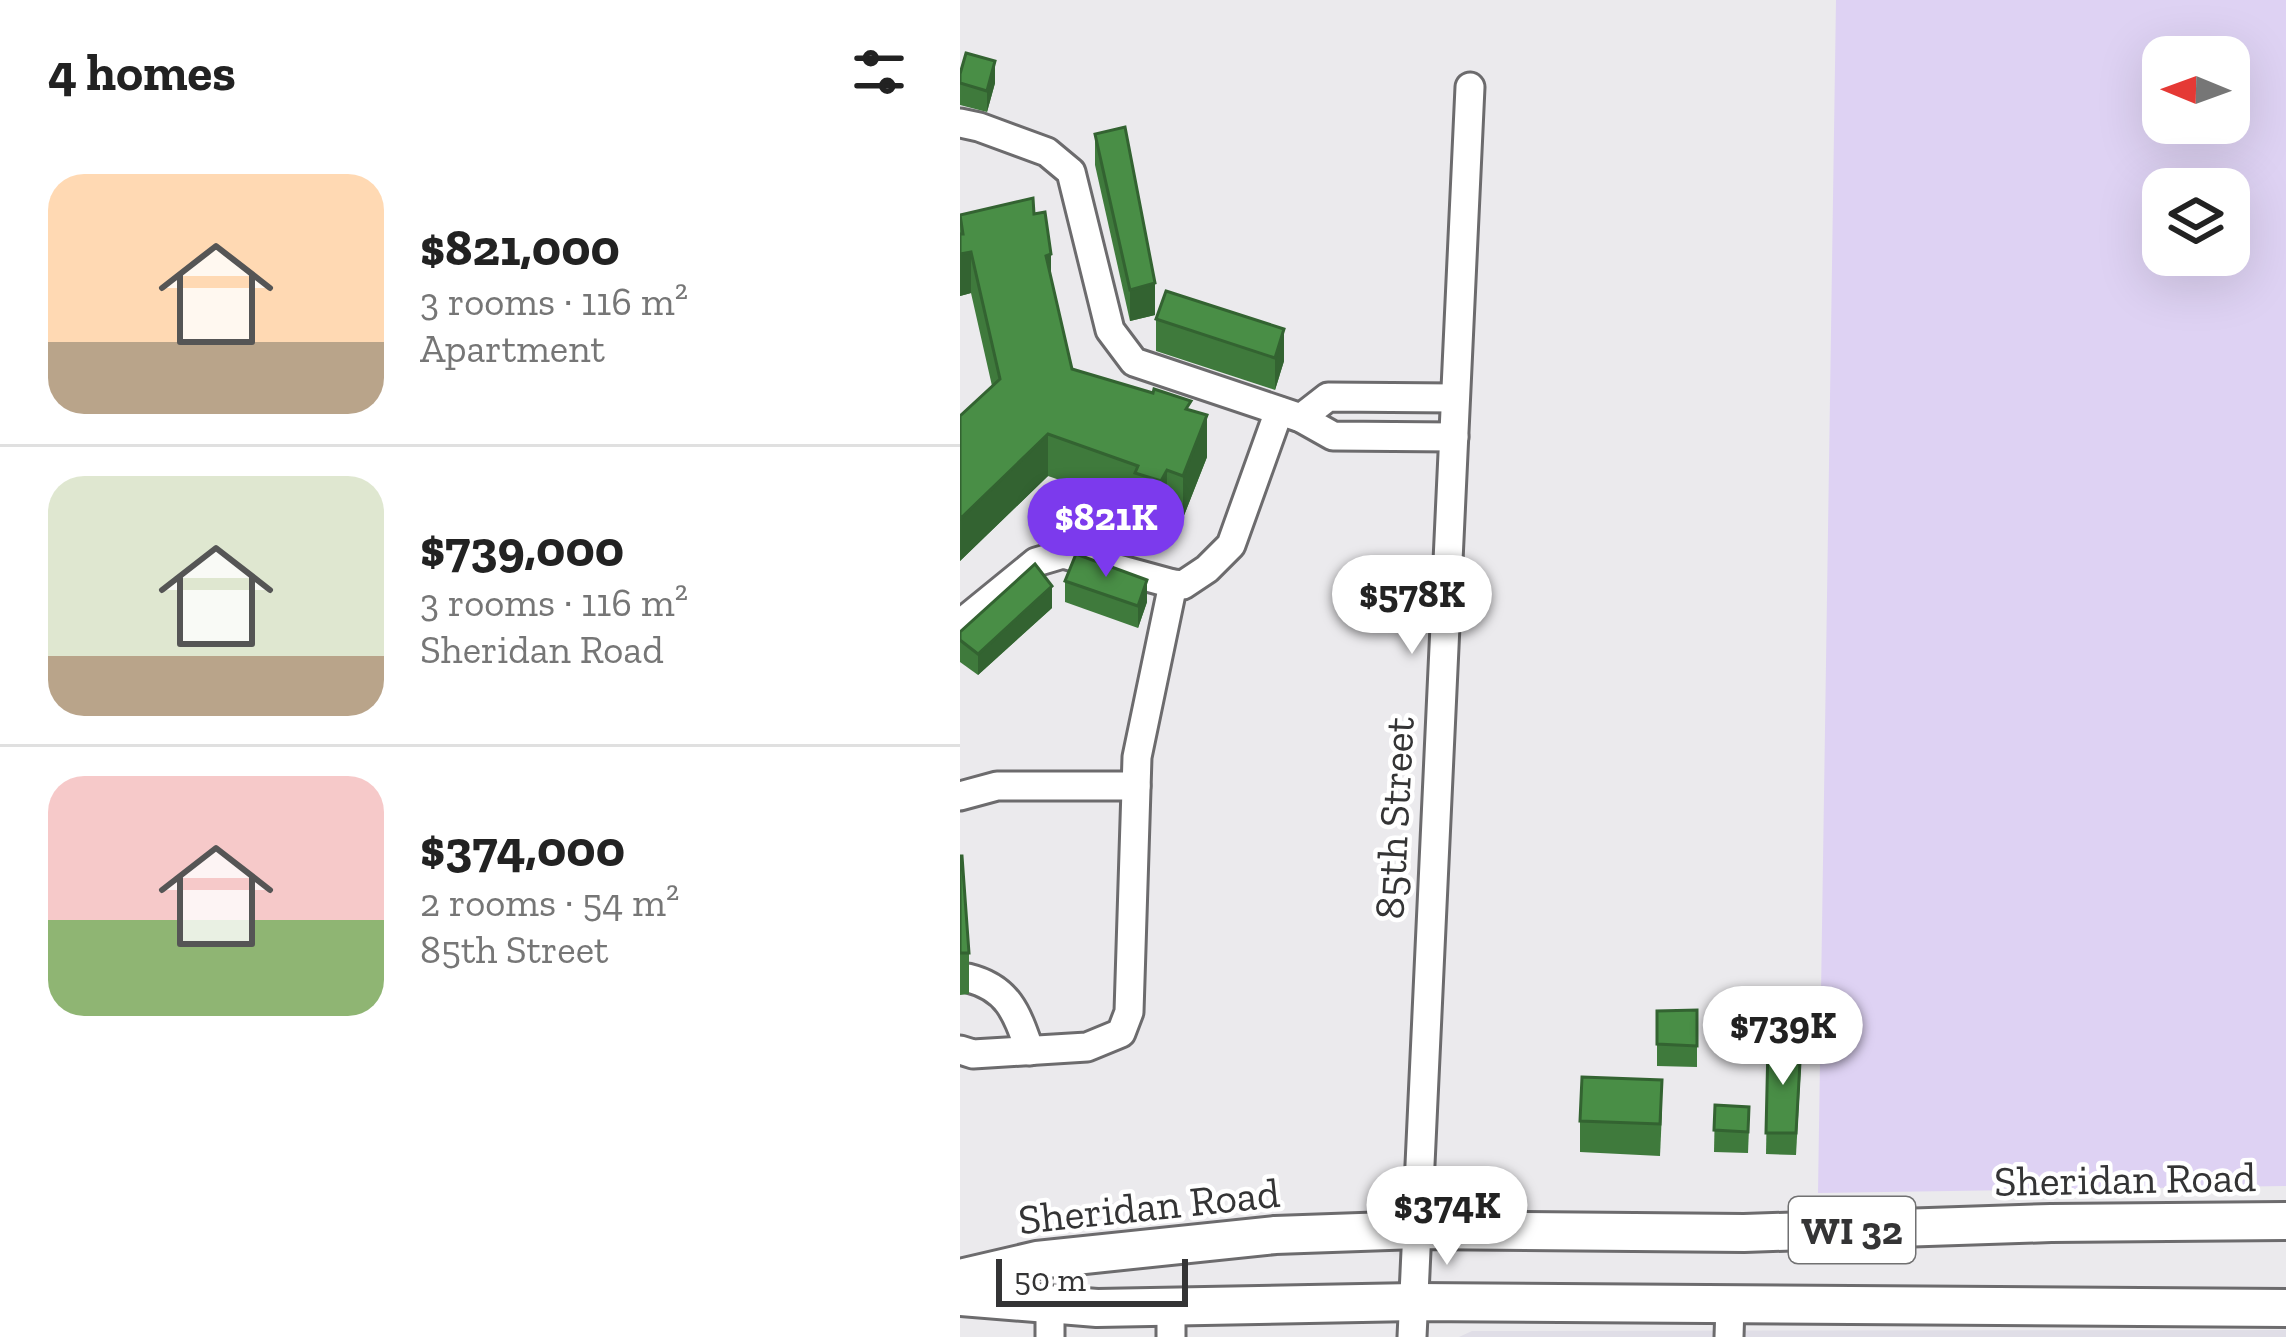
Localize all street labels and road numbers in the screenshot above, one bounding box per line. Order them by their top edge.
street label: 85th Street [1363,715,1425,921]
street label: Sheridan Road [1993,1151,2257,1207]
street label: Sheridan Road [1016,1167,1282,1245]
road number: WI 32 [1789,1197,1915,1263]

